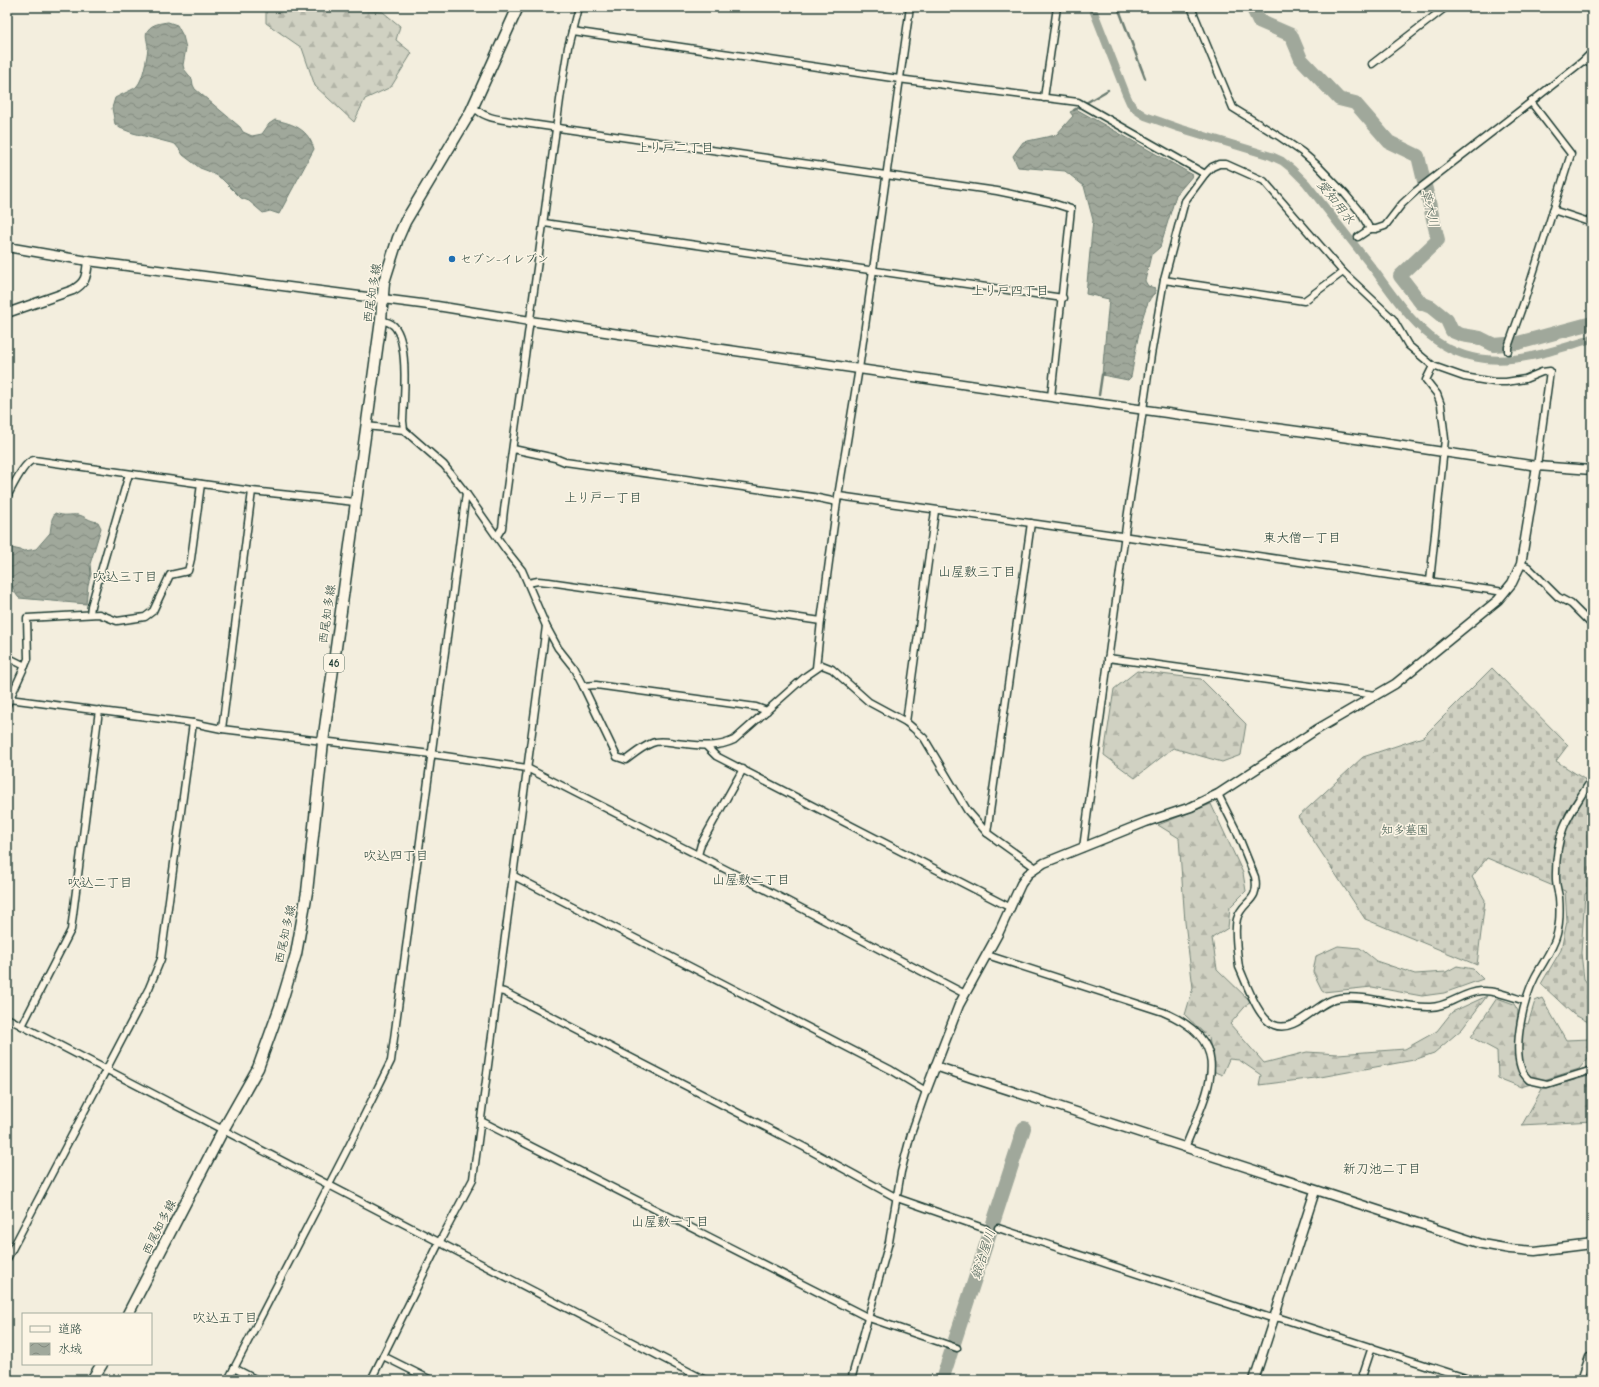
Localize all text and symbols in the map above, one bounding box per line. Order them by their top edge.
district label: 上り戸二丁目 [636,140,714,155]
water label: 愛知用水 [1314,177,1358,227]
water label: 草木川 [1418,187,1442,229]
place label: セブン-イレブン [460,252,549,266]
marker: セブン-イレブン [447,254,457,264]
street label: 西尾知多線 [360,262,384,324]
district label: 上り戸四丁目 [971,283,1049,298]
district label: 上り戸一丁目 [564,490,642,505]
district label: 東大僧一丁目 [1263,530,1341,545]
district label: 山屋敷三丁目 [938,564,1016,579]
district label: 吹込三丁目 [92,569,158,584]
street label: 西尾知多線 [316,583,338,645]
road number: 46 [324,654,344,672]
park label: 知多墓園 [1381,823,1429,837]
district label: 吹込四丁目 [363,848,429,863]
district label: 山屋敷二丁目 [712,872,790,887]
district label: 吹込二丁目 [67,875,133,890]
street label: 西尾知多線 [272,903,298,965]
district label: 新刀池二丁目 [1343,1161,1421,1176]
street label: 西尾知多線 [139,1197,179,1257]
district label: 山屋敷一丁目 [631,1214,709,1229]
water label: 鍛治屋川 [968,1227,998,1281]
district label: 吹込五丁目 [192,1310,258,1325]
legend [22,1313,152,1365]
text: 道路 [58,1322,82,1336]
text: 水域 [58,1342,82,1356]

